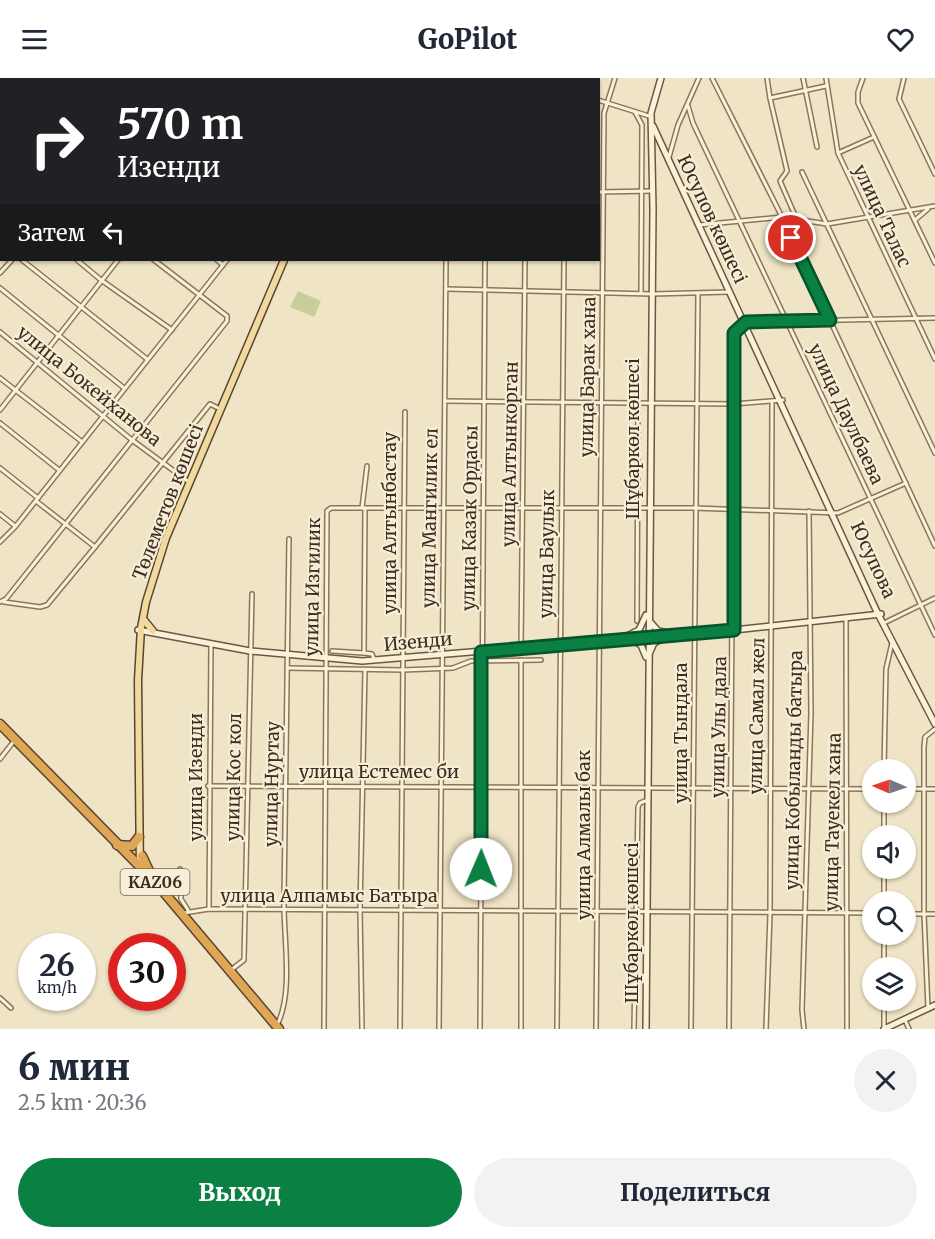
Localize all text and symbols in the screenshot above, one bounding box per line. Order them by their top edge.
text: GoPilot [418,22,517,56]
icon: menu [18,23,51,56]
icon: heart [884,23,917,56]
text: 570 m [117,98,243,150]
icon: right [18,102,96,180]
text: Изенди [117,150,220,184]
street label: Юсупов көшесі [673,151,752,287]
street label: улица Талас [849,161,916,271]
pin [765,212,816,263]
icon: left [97,216,130,249]
text: Затем [18,219,85,247]
icon: arrive [774,221,807,254]
street label: улица Барак хана [575,296,600,457]
street label: улица Бокейханова [13,320,166,451]
street label: улица Даулбаева [804,340,889,488]
street label: Шұбаркөл көшесі [621,358,644,520]
street label: улица Алтынкорган [496,361,523,547]
street label: Төлеметов көшесі [127,420,208,583]
street label: улица Казак Ордасы [456,425,483,611]
street label: улица Мангилик ел [416,428,443,608]
street label: улица Алтынбастау [378,431,401,614]
street label: улица Баулык [534,489,559,619]
street label: улица Изгилик [300,517,325,657]
street label: Юсупова [846,518,901,602]
street label: Изенди [383,627,453,656]
street label: улица Самал жел [744,637,769,795]
street label: улица Кобыланды батыра [780,650,807,890]
street label: улица Улы дала [706,656,731,798]
street label: улица Тындала [669,662,692,804]
street label: улица Изенди [184,713,207,841]
street label: улица Кос кол [221,713,246,841]
street label: улица Нуртау [259,720,284,847]
street label: улица Тауекел хана [819,732,846,911]
street label: улица Алмалы бак [572,749,595,920]
north arrow [862,759,916,813]
map controls [862,759,916,1011]
street label: улица Естемес би [299,760,459,783]
button: sound [862,825,916,879]
position arrow [449,837,513,901]
street label: Шұбаркөл көшесі [620,842,643,1004]
road number: KАZ06 [120,869,190,895]
street label: улица Алпамыс Батыра [220,884,438,907]
button: search [862,891,916,945]
speed limit sign: 30 [108,933,186,1011]
text: 26 [39,946,75,984]
button: layers [862,957,916,1011]
text: km/h [37,978,77,997]
text: 6 мин [18,1045,130,1090]
button: close [854,1049,917,1112]
text: 2.5 km · 20:36 [18,1090,147,1115]
button: Выход [18,1158,462,1227]
button: Поделиться [474,1158,917,1227]

